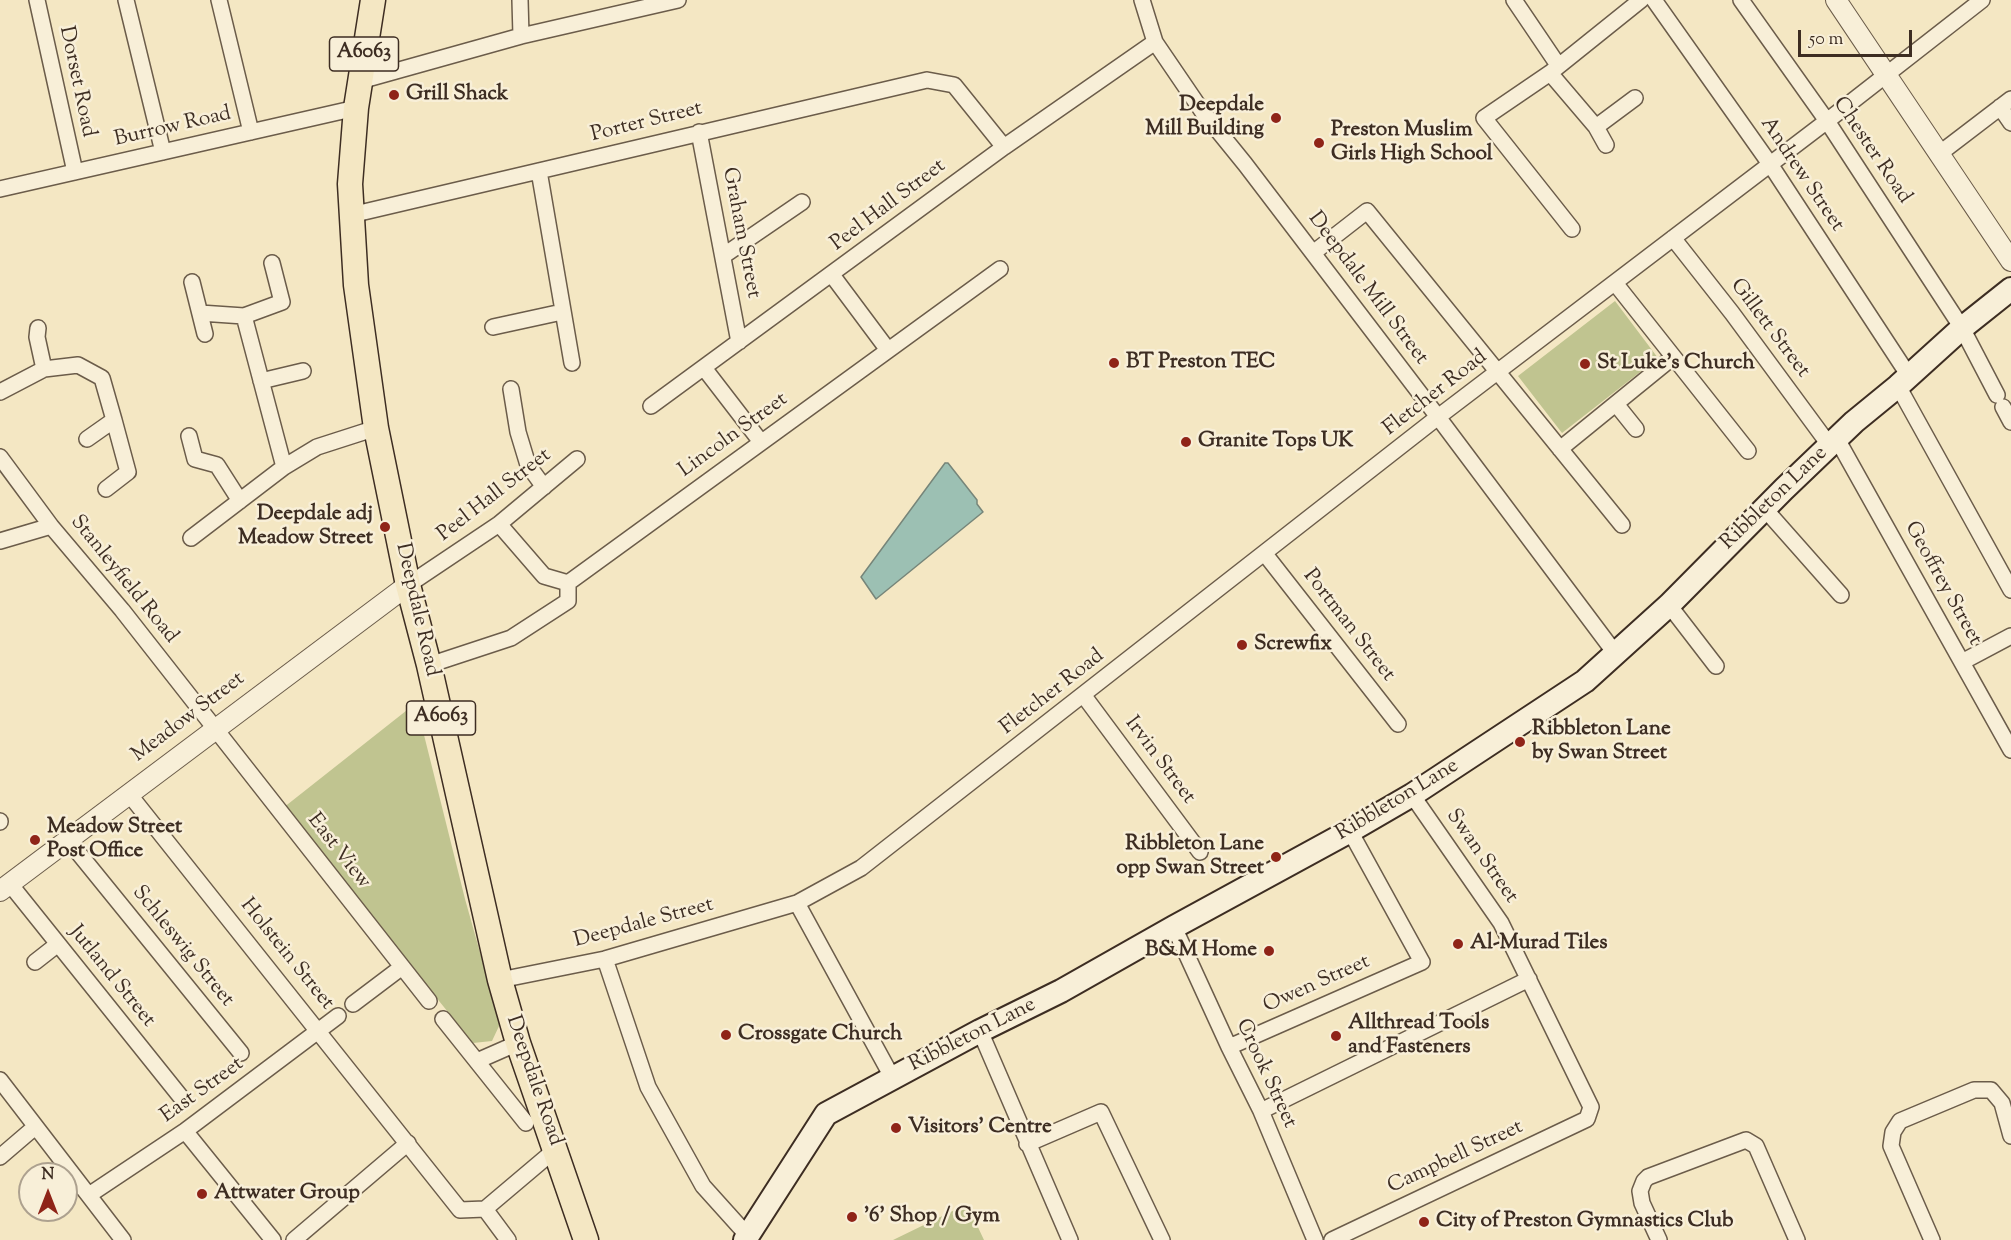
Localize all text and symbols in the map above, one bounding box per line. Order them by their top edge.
scale bar [1801,18,1915,56]
street label: Dorset Road [52,24,100,140]
text: 50 m [1809,27,1843,53]
road number: A6063 [330,37,398,71]
place label: Grill Shack [406,82,508,108]
marker: Grill Shack [387,88,401,102]
place label: Deepdale Mill Building [1145,93,1264,143]
street label: Chester Road [1826,93,1916,209]
street label: Porter Street [589,97,705,149]
street label: Burrow Road [112,102,234,154]
marker: Deepdale Mill Building [1269,111,1283,125]
street label: Andrew Street [1753,113,1849,237]
place label: Preston Muslim Girls High School [1331,118,1493,168]
marker: Preston Muslim Girls High School [1312,136,1326,150]
street label: Peel Hall Street [827,155,951,257]
street label: Graham Street [715,165,765,301]
street label: Deepdale Mill Street [1301,208,1433,370]
street label: Gillett Street [1724,275,1814,383]
street label: Fletcher Road [1379,346,1493,442]
place label: BT Preston TEC [1126,350,1276,376]
place label: St Luke's Church [1597,351,1755,377]
marker: BT Preston TEC [1107,356,1121,370]
marker: St Luke's Church [1578,357,1592,371]
street label: Lincoln Street [675,388,793,484]
place label: Granite Tops UK [1198,429,1353,455]
marker: Granite Tops UK [1179,435,1193,449]
street label: Ribbleton Lane [1716,442,1834,556]
street label: Peel Hall Street [433,444,557,548]
place label: Deepdale adj Meadow Street [238,502,373,552]
street label: Stanleyfield Road [64,511,182,649]
street label: Geoffrey Street [1898,518,1986,650]
marker: Deepdale adj Meadow Street [378,520,392,534]
street label: Deepdale Road [388,541,444,679]
street label: Portman Street [1296,565,1400,687]
place label: Screwfix [1254,632,1332,658]
marker: Screwfix [1235,638,1249,652]
street label: Fletcher Road [996,645,1110,741]
street label: Meadow Street [127,667,251,769]
road number: A6063 [406,701,476,735]
street label: Irvin Street [1118,712,1200,810]
place label: Ribbleton Lane by Swan Street [1532,717,1671,767]
marker: Ribbleton Lane by Swan Street [1513,735,1527,749]
street label: Ribbleton Lane [1332,754,1464,848]
street label: Swan Street [1439,805,1523,909]
street label: East View [301,809,375,895]
place label: Meadow Street Post Office [47,815,182,865]
place label: Ribbleton Lane opp Swan Street [1116,832,1264,882]
marker: Meadow Street Post Office [28,833,42,847]
marker: Ribbleton Lane opp Swan Street [1269,850,1283,864]
street label: Schleswig Street [126,881,238,1013]
street label: Deepdale Street [572,893,716,955]
street label: Holstein Street [233,894,339,1016]
street label: Jutland Street [62,921,160,1033]
place label: Al-Murad Tiles [1470,931,1608,957]
marker: Al-Murad Tiles [1451,937,1465,951]
place label: B&M Home [1145,938,1257,964]
marker: B&M Home [1262,944,1276,958]
street label: Owen Street [1260,950,1374,1020]
street label: Ribbleton Lane [905,993,1041,1079]
place label: Allthread Tools and Fasteners [1348,1011,1489,1061]
street label: Deepdale Road [499,1012,567,1150]
street label: Crook Street [1229,1015,1301,1133]
place label: Crossgate Church [738,1022,902,1048]
marker: Crossgate Church [719,1028,733,1042]
marker: Allthread Tools and Fasteners [1329,1029,1343,1043]
street label: East Street [157,1052,249,1130]
place label: Visitors' Centre [908,1115,1052,1141]
street label: Campbell Street [1384,1116,1528,1200]
marker: Visitors' Centre [889,1121,903,1135]
north arrow [18,1162,78,1222]
text: N [42,1164,54,1187]
place label: Attwater Group [214,1181,360,1207]
marker: Attwater Group [195,1187,209,1201]
place label: '6' Shop / Gym [864,1204,1000,1230]
place label: City of Preston Gymnastics Club [1436,1209,1733,1235]
marker: '6' Shop / Gym [845,1210,859,1224]
marker: City of Preston Gymnastics Club [1417,1215,1431,1229]

